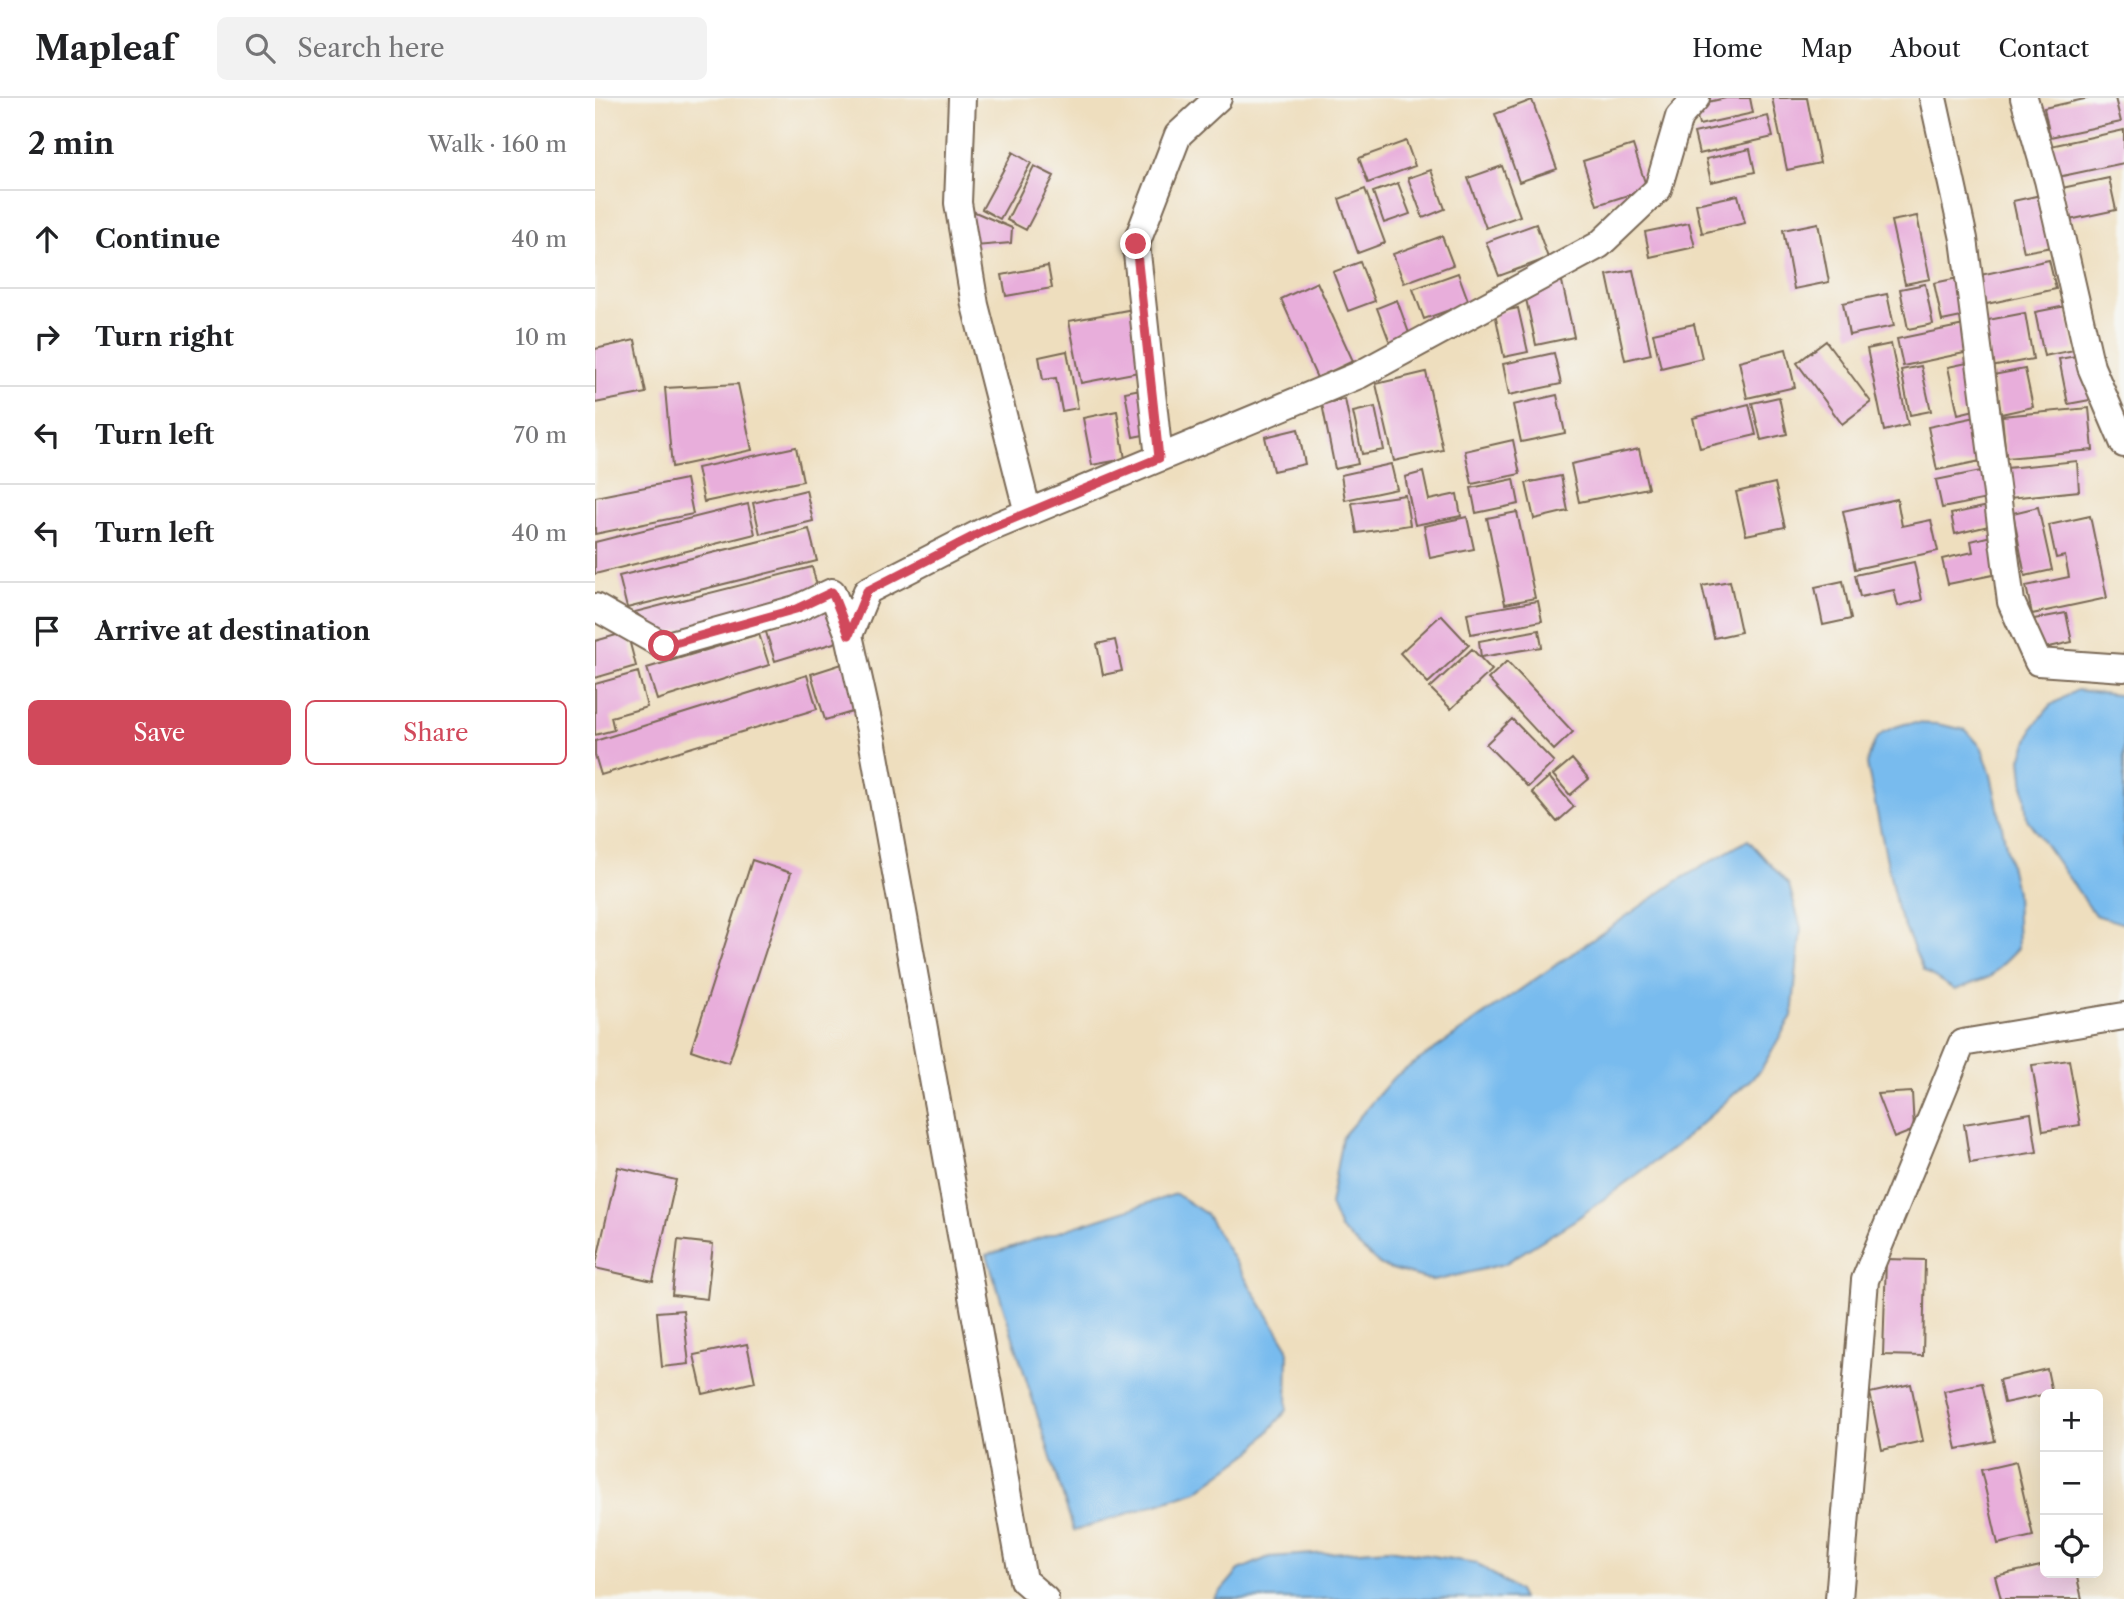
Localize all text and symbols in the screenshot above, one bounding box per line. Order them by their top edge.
search box [217,17,707,80]
text: Mapleaf [35,28,175,69]
icon: search [241,29,279,67]
text: Search here [297,32,445,64]
text: Home [1692,34,1763,63]
text: Map [1801,34,1852,63]
text: About [1890,34,1961,63]
text: Contact [1999,34,2089,63]
text: 2 min [28,125,114,162]
text: Walk · 160 m [428,130,567,158]
icon: ahead [28,220,66,258]
text: Continue [95,223,220,255]
text: 40 m [512,225,567,253]
route end [1120,228,1151,259]
icon: right [28,318,66,356]
text: Turn right [95,321,234,353]
text: 10 m [515,323,567,351]
icon: left [28,416,66,454]
text: Turn left [95,419,214,451]
text: 70 m [514,421,567,449]
icon: left [28,514,66,552]
text: Turn left [95,517,214,549]
text: 40 m [512,519,567,547]
icon: arrive [28,612,66,650]
text: Arrive at destination [95,615,370,647]
route start [648,630,679,661]
button: Save [28,700,291,765]
button: Share [305,700,567,765]
map controls [2040,1389,2103,1578]
button: + [2040,1389,2103,1452]
button: − [2040,1452,2103,1515]
button: locate [2040,1515,2103,1578]

